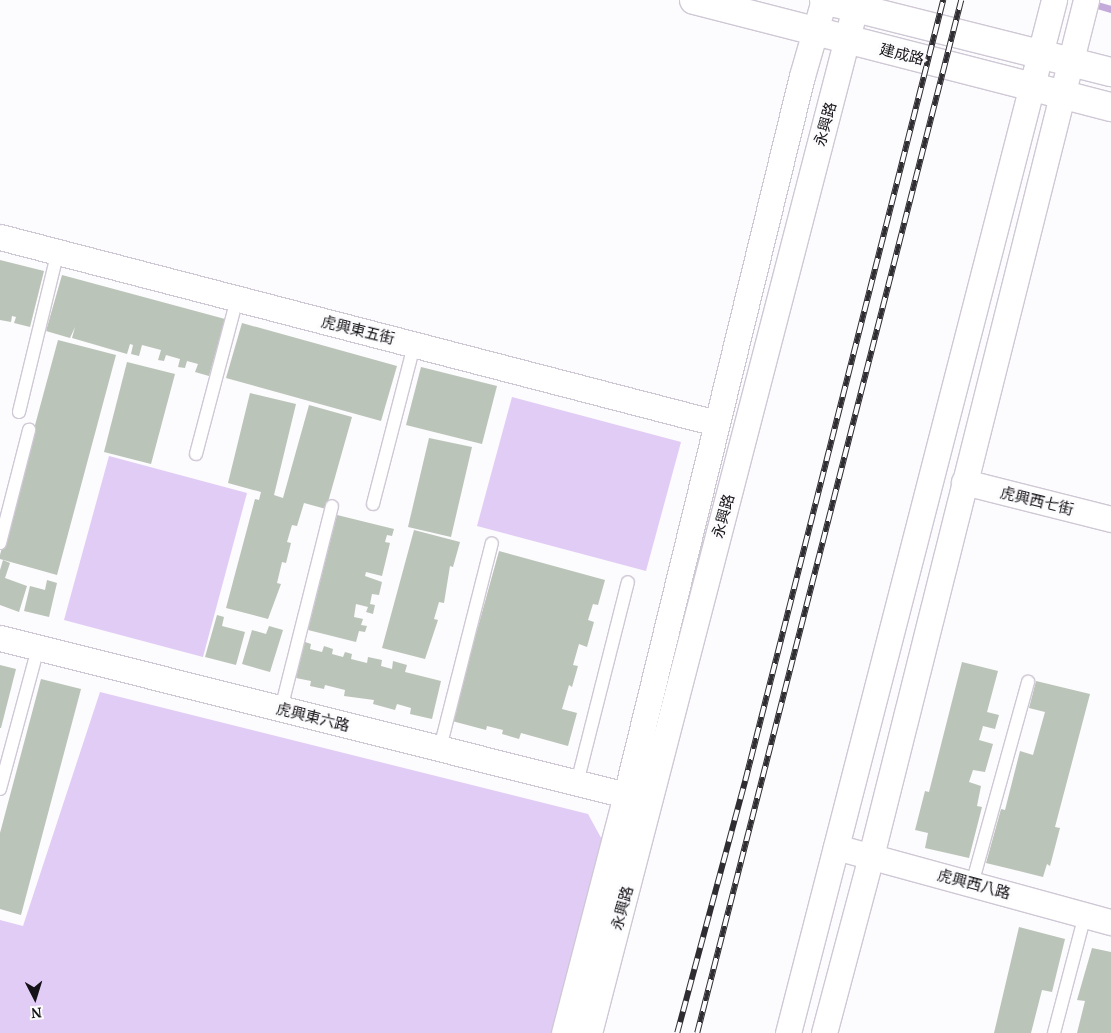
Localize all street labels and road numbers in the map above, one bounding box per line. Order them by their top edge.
street label: 建成路 [878,40,926,68]
street label: 永興路 [810,100,840,148]
street label: 虎興東五街 [319,312,397,348]
street label: 虎興西七街 [998,483,1076,519]
street label: 永興路 [708,492,738,540]
street label: 虎興東六路 [274,699,352,735]
street label: 虎興西八路 [935,866,1013,902]
street label: 永興路 [607,884,637,932]

